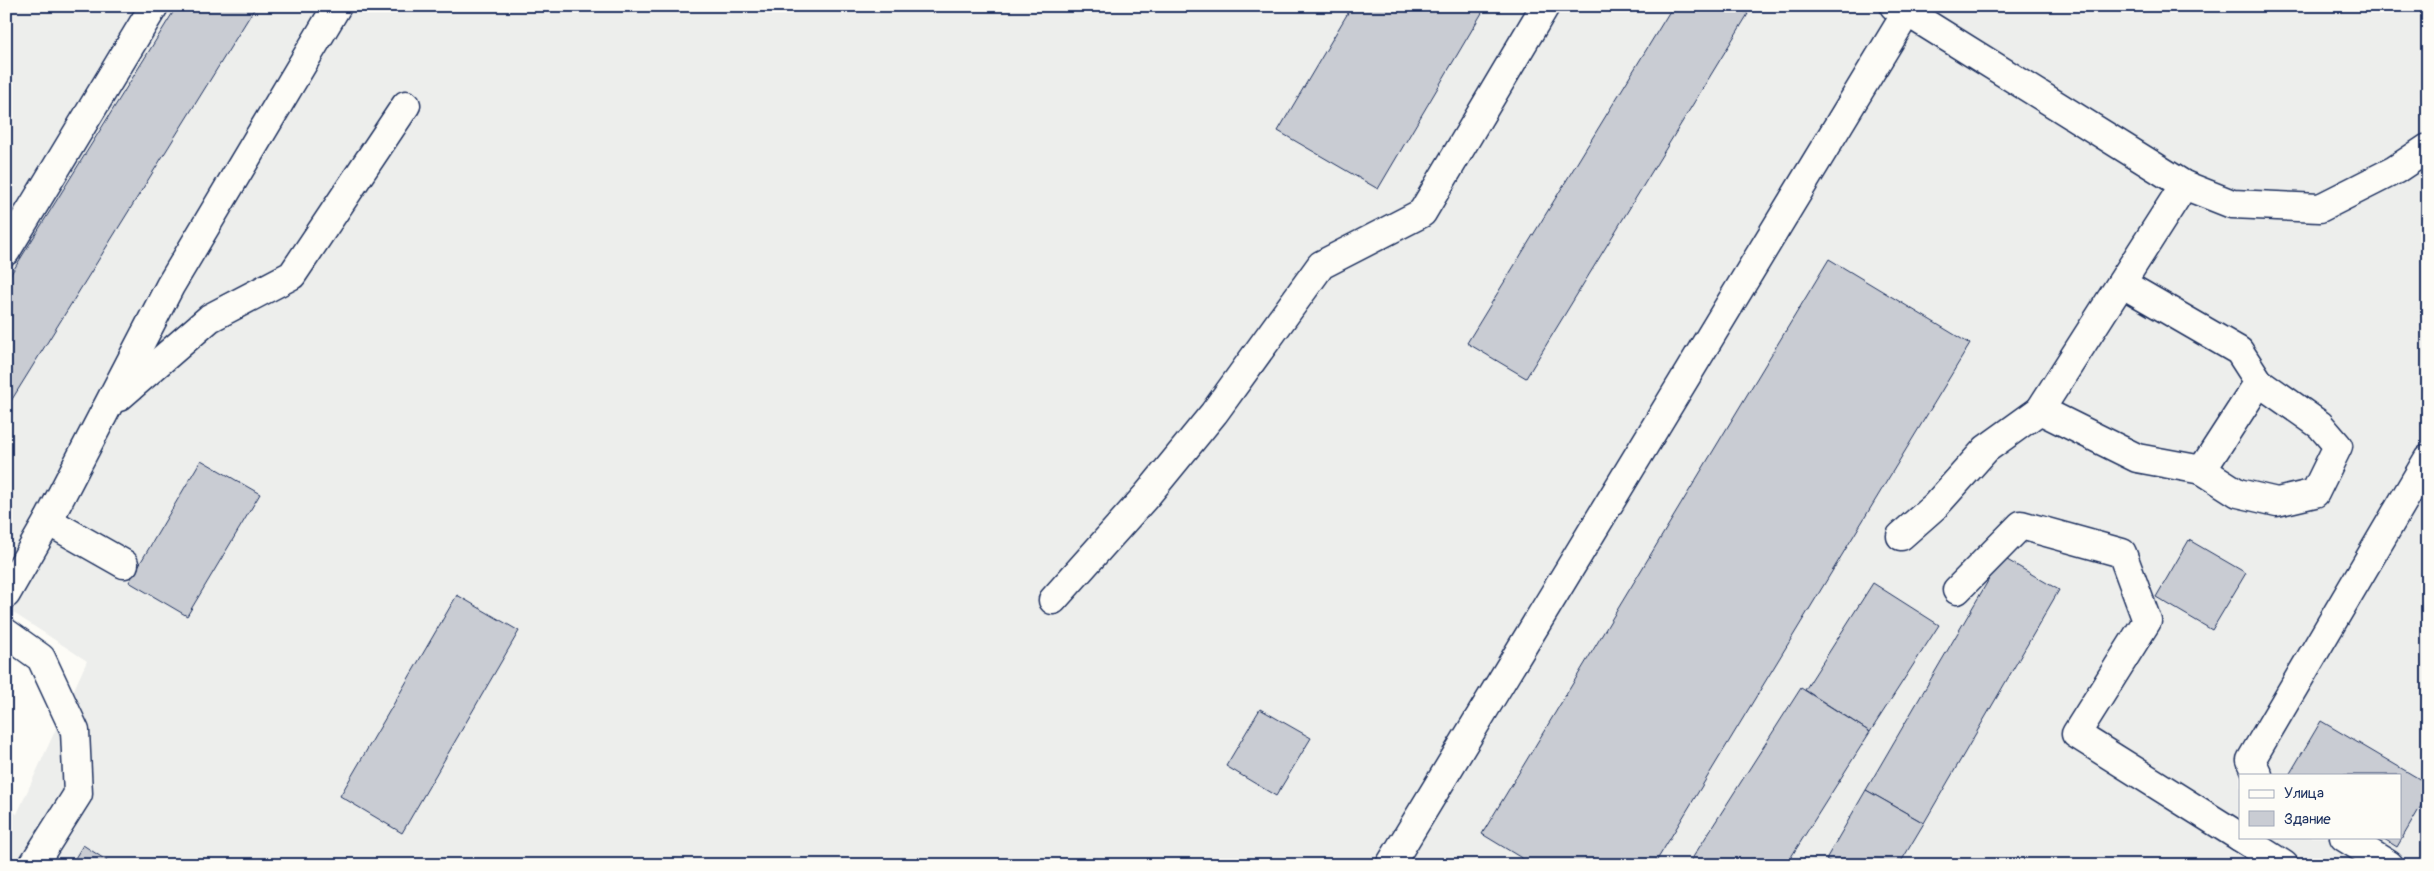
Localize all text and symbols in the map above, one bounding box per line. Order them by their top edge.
legend [2239,774,2402,838]
text: Улица [2284,784,2324,803]
text: Здание [2284,810,2331,829]

